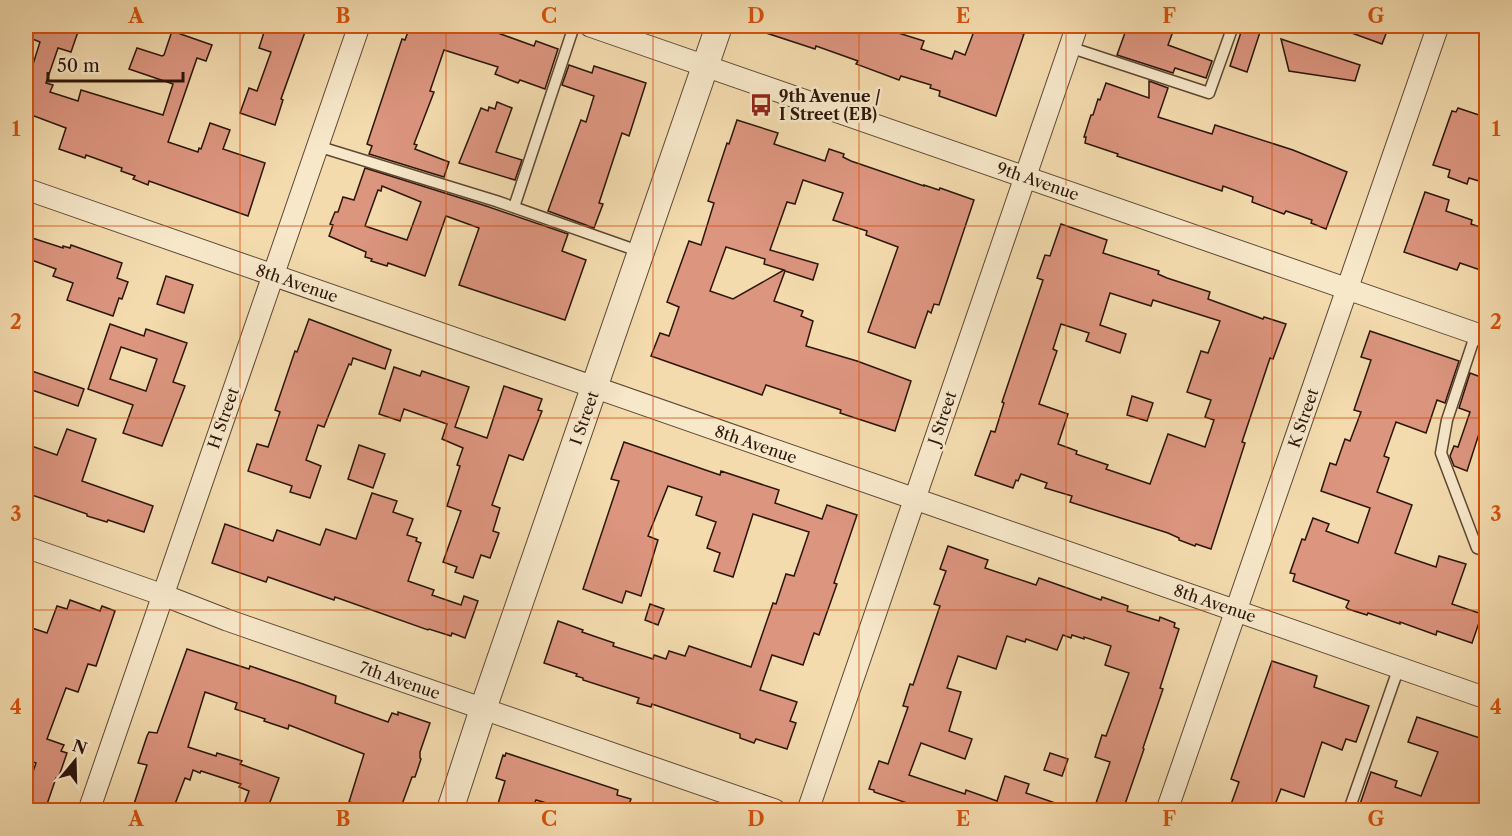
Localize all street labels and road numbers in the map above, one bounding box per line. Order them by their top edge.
street label: 9th Avenue [994,158,1082,204]
street label: 8th Avenue [253,260,341,306]
street label: H Street [203,384,243,451]
street label: K Street [1284,385,1323,450]
street label: I Street [565,388,603,448]
street label: J Street [923,388,961,450]
street label: 8th Avenue [712,421,800,467]
street label: 8th Avenue [1171,580,1259,626]
street label: 7th Avenue [357,657,443,703]

